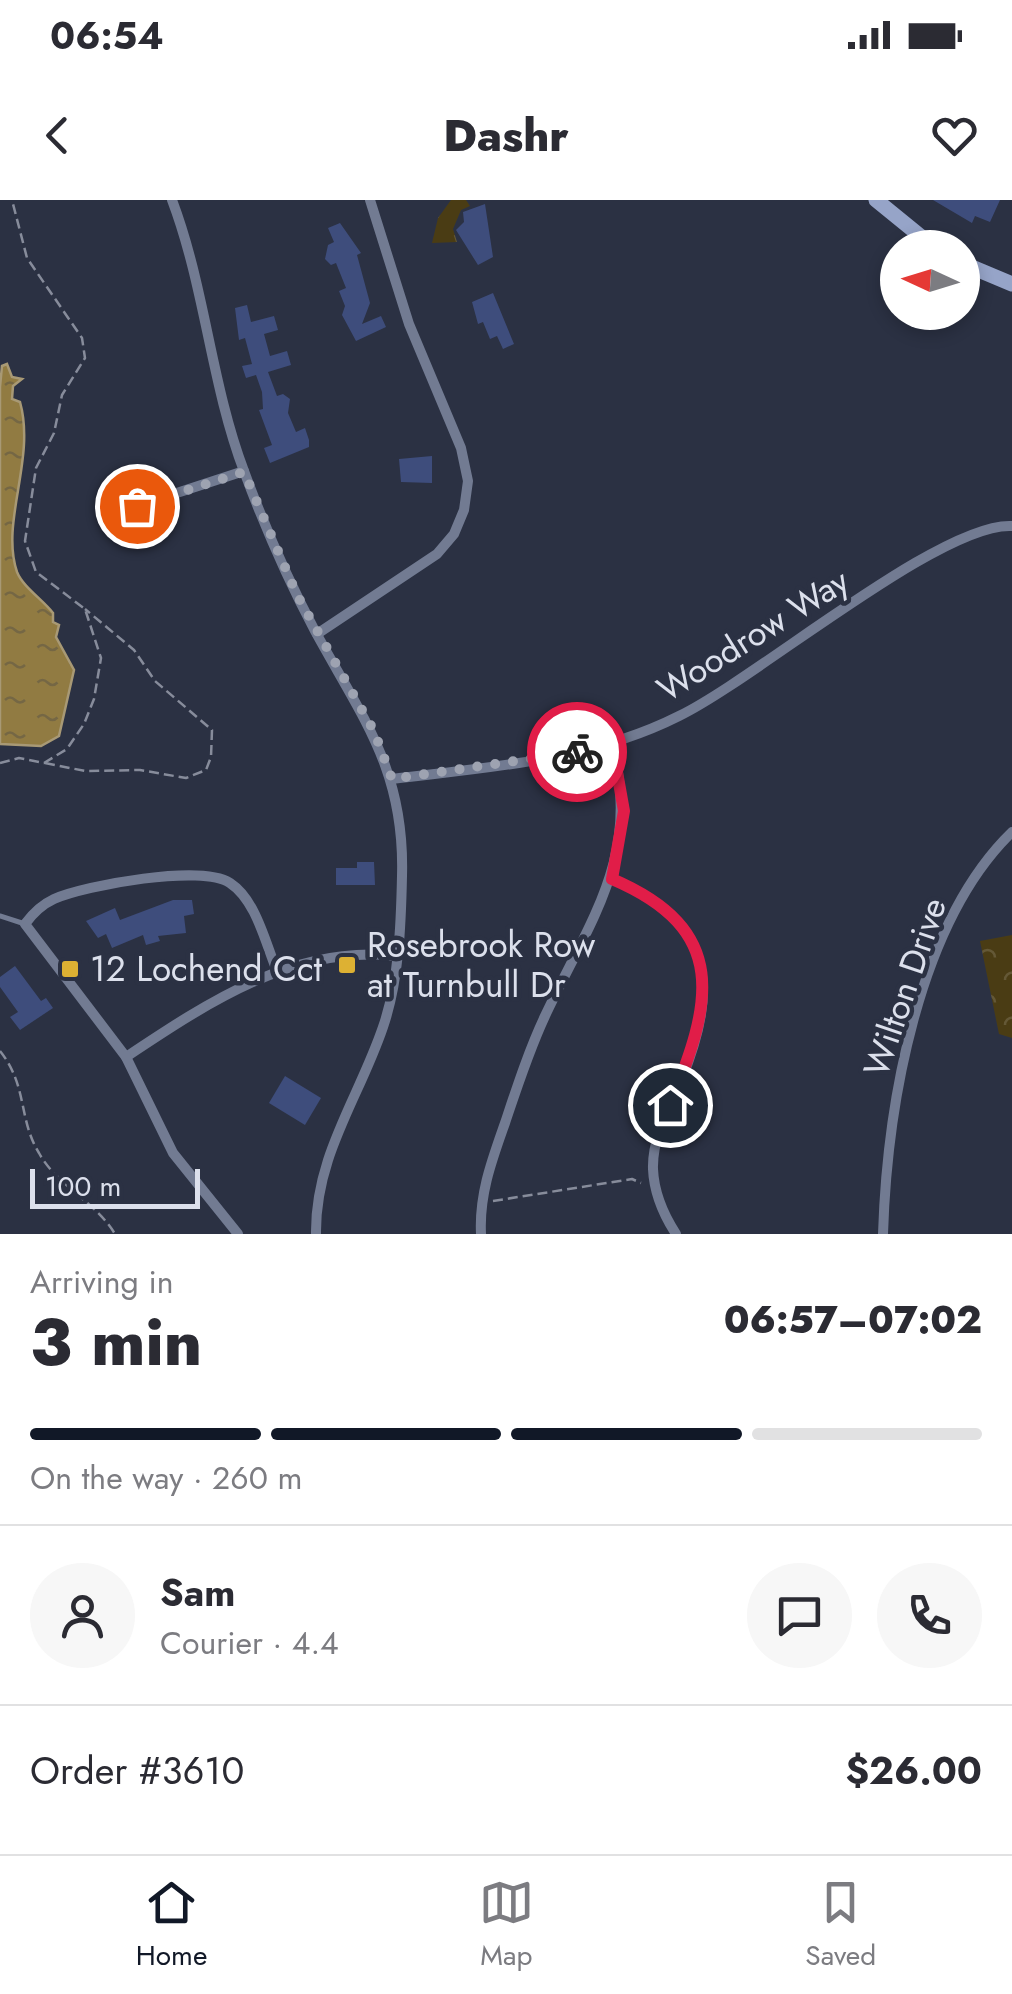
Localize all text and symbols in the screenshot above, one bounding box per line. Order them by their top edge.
text: 06:54 [50,8,164,63]
text: Dashr [443,103,569,168]
icon: back [30,108,85,163]
icon: heart [927,108,982,163]
north arrow [880,230,980,330]
map controls [880,230,980,330]
pin [95,464,180,549]
icon: bag [110,479,165,534]
street label: Woodrow Way [647,556,859,714]
courier [527,702,627,802]
icon: bike [550,725,605,780]
street label: Wilton Drive [851,891,959,1083]
place label: Rosebrook Row at Turnbull Dr [367,920,596,1010]
place label: 12 Lochend Cct [90,944,323,994]
marker: Rosebrook Row at Turnbull Dr [336,954,358,976]
marker: 12 Lochend Cct [59,958,81,980]
pin [628,1063,713,1148]
icon: home [643,1078,698,1133]
scale bar [30,1164,200,1208]
text: 100 m [45,1166,121,1207]
text: Arriving in [30,1259,174,1305]
text: 06:57–07:02 [724,1292,982,1347]
text: 3 min [30,1295,202,1389]
text: On the way · 260 m [30,1455,303,1501]
button: person [30,1563,135,1668]
button: chat [747,1563,852,1668]
button: phone [877,1563,982,1668]
text: Sam [160,1565,235,1620]
text: Courier · 4.4 [160,1620,339,1666]
text: Order #3610 [30,1743,244,1798]
text: $26.00 [845,1743,982,1798]
tab: Home [136,1875,207,1976]
tab: Map [479,1875,534,1976]
tab: Saved [805,1875,876,1976]

